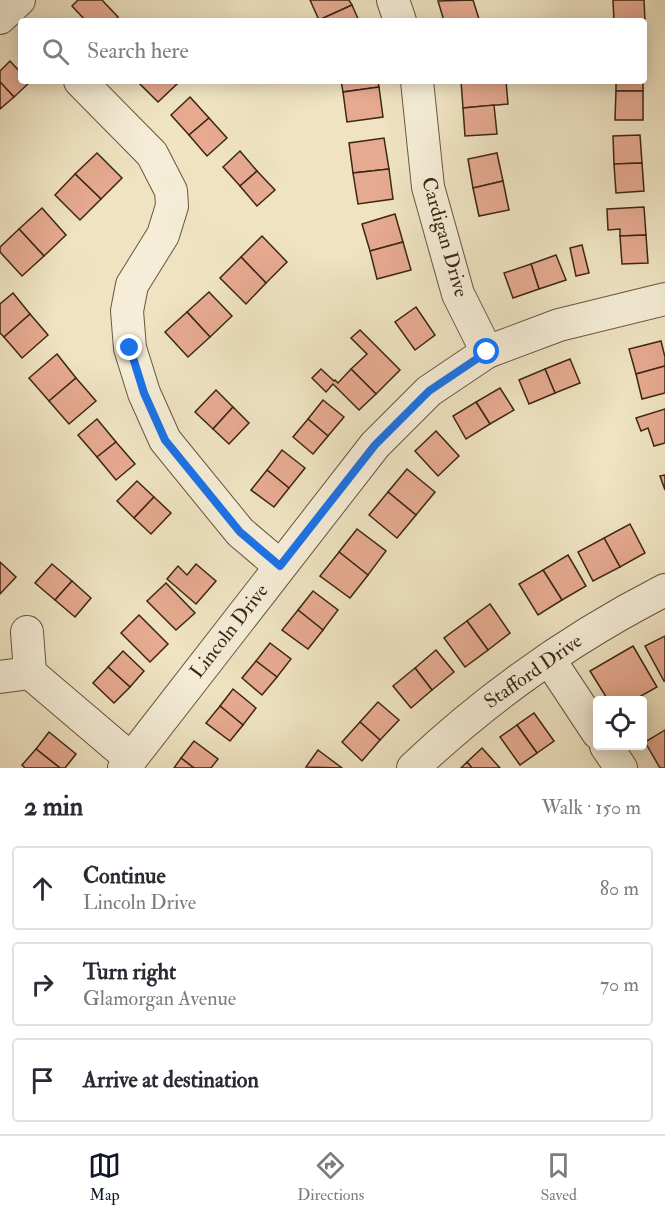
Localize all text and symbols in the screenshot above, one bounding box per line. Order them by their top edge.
search box [18,18,647,84]
icon: search [39,35,72,68]
text: Search here [87,37,189,65]
street label: Cardigan Drive [416,174,474,300]
route end [116,334,142,360]
route start [473,338,499,364]
street label: Lincoln Drive [184,579,274,683]
street label: Stafford Drive [479,628,587,714]
map controls [593,696,647,750]
button: locate [593,696,647,750]
text: 2 min [24,791,83,823]
text: Walk · 150 m [541,795,641,820]
text: Continue [83,862,166,890]
icon: ahead [26,872,59,905]
text: 80 m [600,876,639,901]
text: Lincoln Drive [83,890,196,915]
text: Turn right [83,958,176,986]
icon: right [26,968,59,1001]
text: 70 m [600,972,639,997]
text: Glamorgan Avenue [83,986,236,1011]
icon: arrive [26,1064,59,1097]
text: Arrive at destination [83,1066,259,1094]
tab: Map [88,1149,121,1205]
tab: Directions [297,1149,364,1205]
tab: Saved [540,1149,577,1205]

